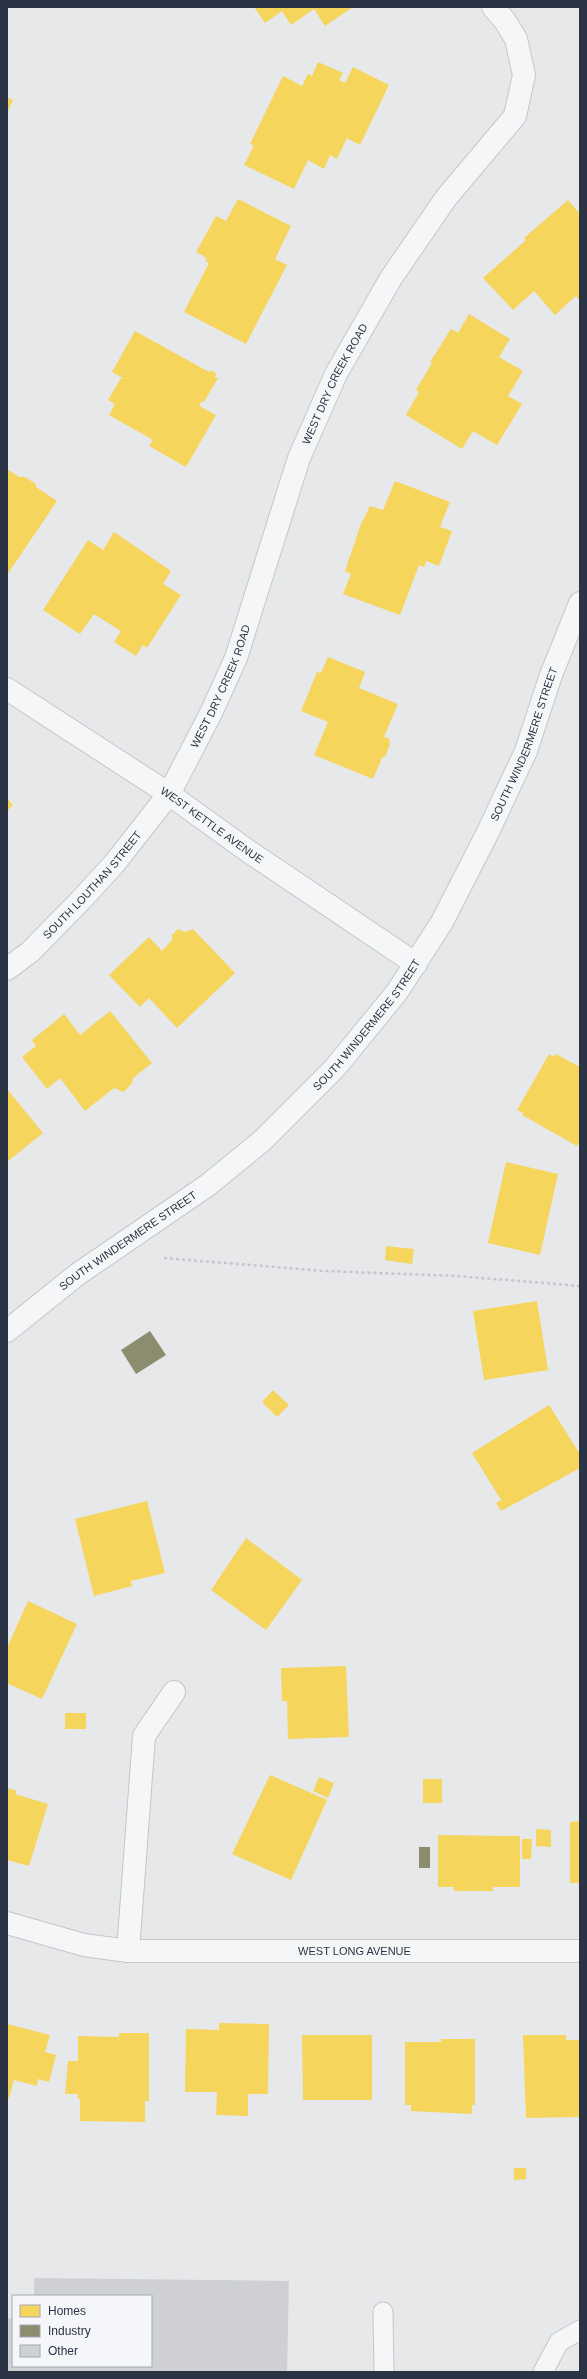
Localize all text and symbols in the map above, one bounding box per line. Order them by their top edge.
street label: WEST DRY CREEK ROAD [300,321,370,446]
street label: WEST DRY CREEK ROAD [188,623,252,750]
street label: SOUTH WINDERMERE STREET [488,665,560,823]
street label: WEST KETTLE AVENUE [158,784,266,866]
street label: SOUTH LOUTHAN STREET [40,829,144,941]
street label: SOUTH WINDERMERE STREET [310,957,423,1093]
street label: SOUTH WINDERMERE STREET [57,1189,199,1293]
street label: WEST LONG AVENUE [298,1945,411,1957]
legend [12,2295,152,2367]
text: Homes [48,2304,86,2318]
text: Industry [48,2324,91,2338]
text: Other [48,2344,78,2358]

